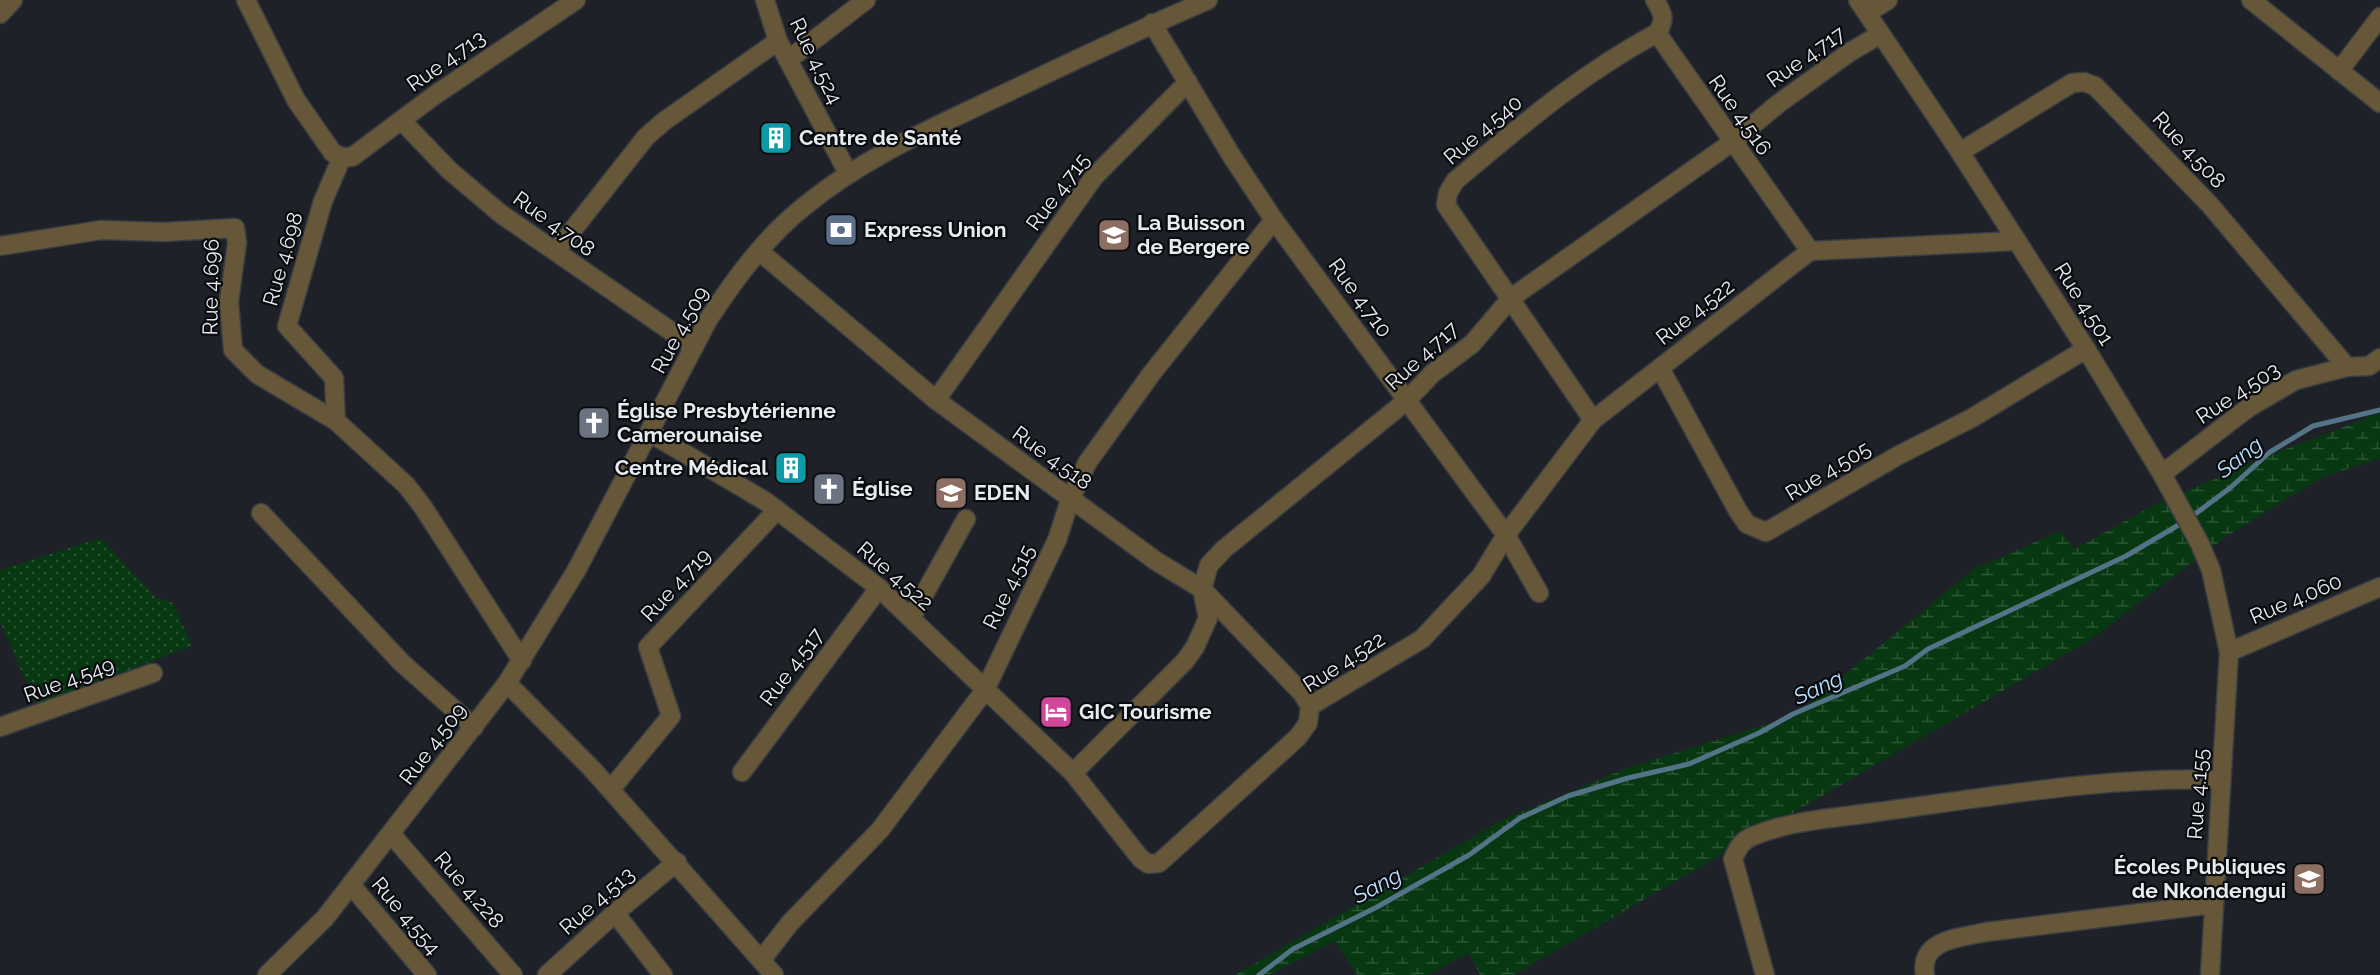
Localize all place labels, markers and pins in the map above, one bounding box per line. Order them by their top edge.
building icon: Centre de Santé [758,120,794,156]
place label: Centre de Santé [799,125,962,150]
place label: La Buisson de Bergere [1137,210,1250,259]
bank icon: Express Union [823,212,859,248]
place label: Express Union [864,217,1006,242]
school or university icon: La Buisson de Bergere [1096,217,1132,253]
place label: Église Presbytérienne Camerounaise [617,398,836,447]
church icon: Église Presbytérienne Camerounaise [576,405,612,441]
building icon: Centre Médical [773,450,809,486]
place label: Centre Médical [615,455,768,480]
church icon: Église [811,471,847,507]
school or university icon: EDEN [933,475,969,511]
place label: Église [852,476,913,501]
place label: EDEN [974,480,1030,505]
hotel icon: GIC Tourisme [1038,694,1074,730]
place label: GIC Tourisme [1079,699,1212,724]
place label: Écoles Publiques de Nkondengui [2114,854,2286,903]
school or university icon: Écoles Publiques de Nkondengui [2291,861,2327,897]

